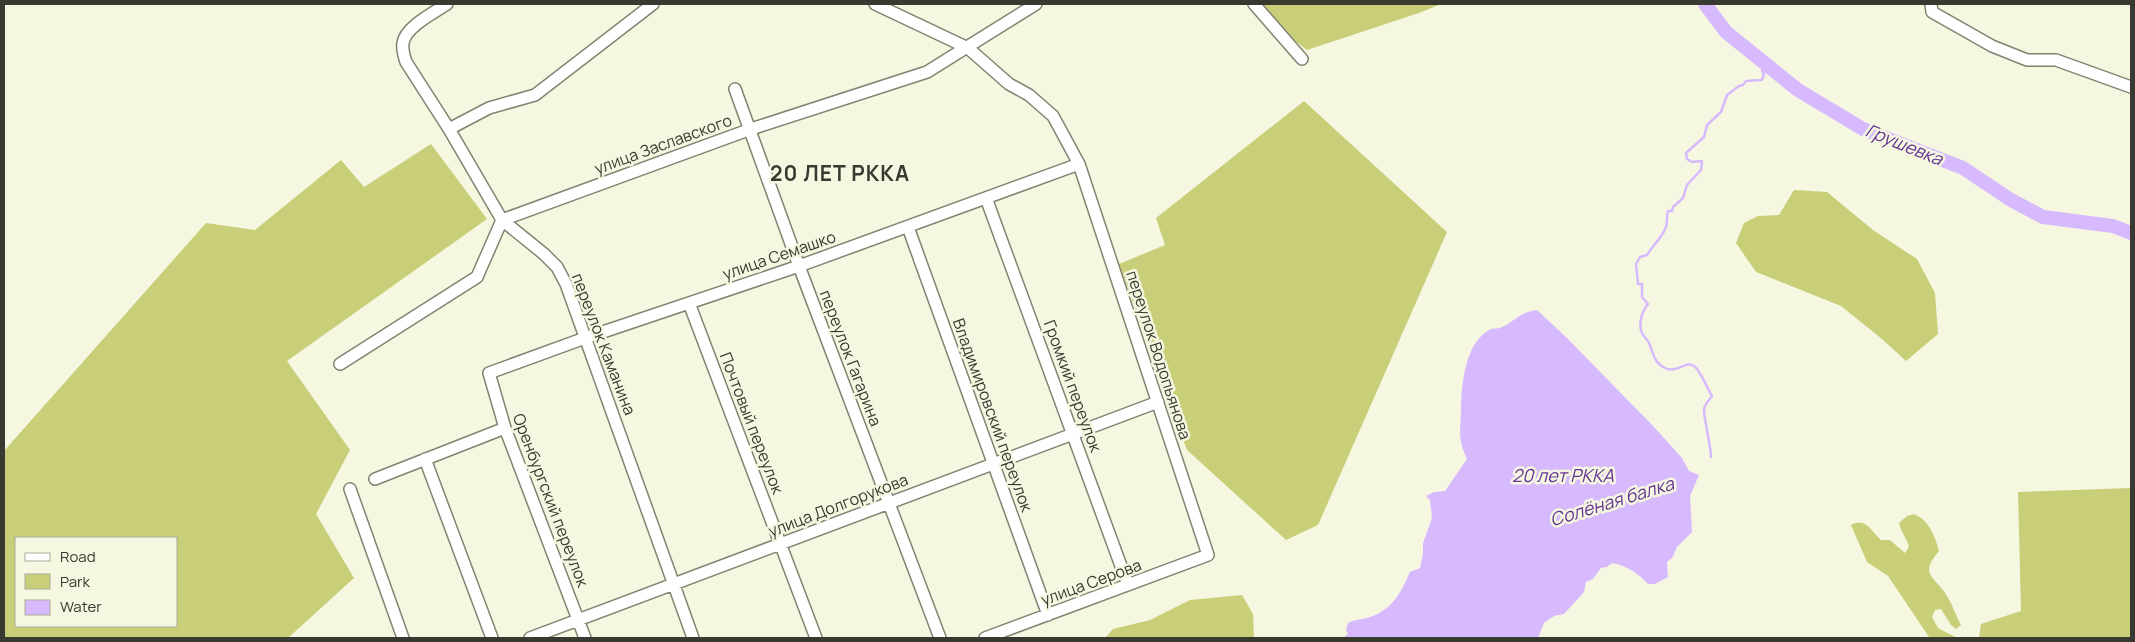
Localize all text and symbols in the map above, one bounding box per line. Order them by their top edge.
street label: улица Заславского [591,109,735,179]
water label: Грушевка [1862,118,1947,171]
district label: 20 ЛЕТ РККА [770,159,910,187]
street label: улица Семашко [719,225,839,285]
street label: переулок Водопьянова [1121,268,1197,442]
street label: переулок Каманина [567,270,641,418]
street label: переулок Гагарина [815,287,887,429]
street label: Владимировский переулок [948,315,1039,516]
street label: Громкий переулок [1039,317,1107,456]
street label: Почтовый переулок [715,349,790,498]
street label: Оренбургский переулок [508,410,595,591]
water label: 20 лет РККА [1512,463,1615,487]
street label: улица Долгорукова [765,468,911,542]
water label: Солёная балка [1547,471,1678,531]
legend [15,537,178,627]
text: Road [60,546,96,567]
street label: улица Серова [1038,554,1144,610]
text: Park [60,571,90,592]
text: Water [60,596,102,617]

